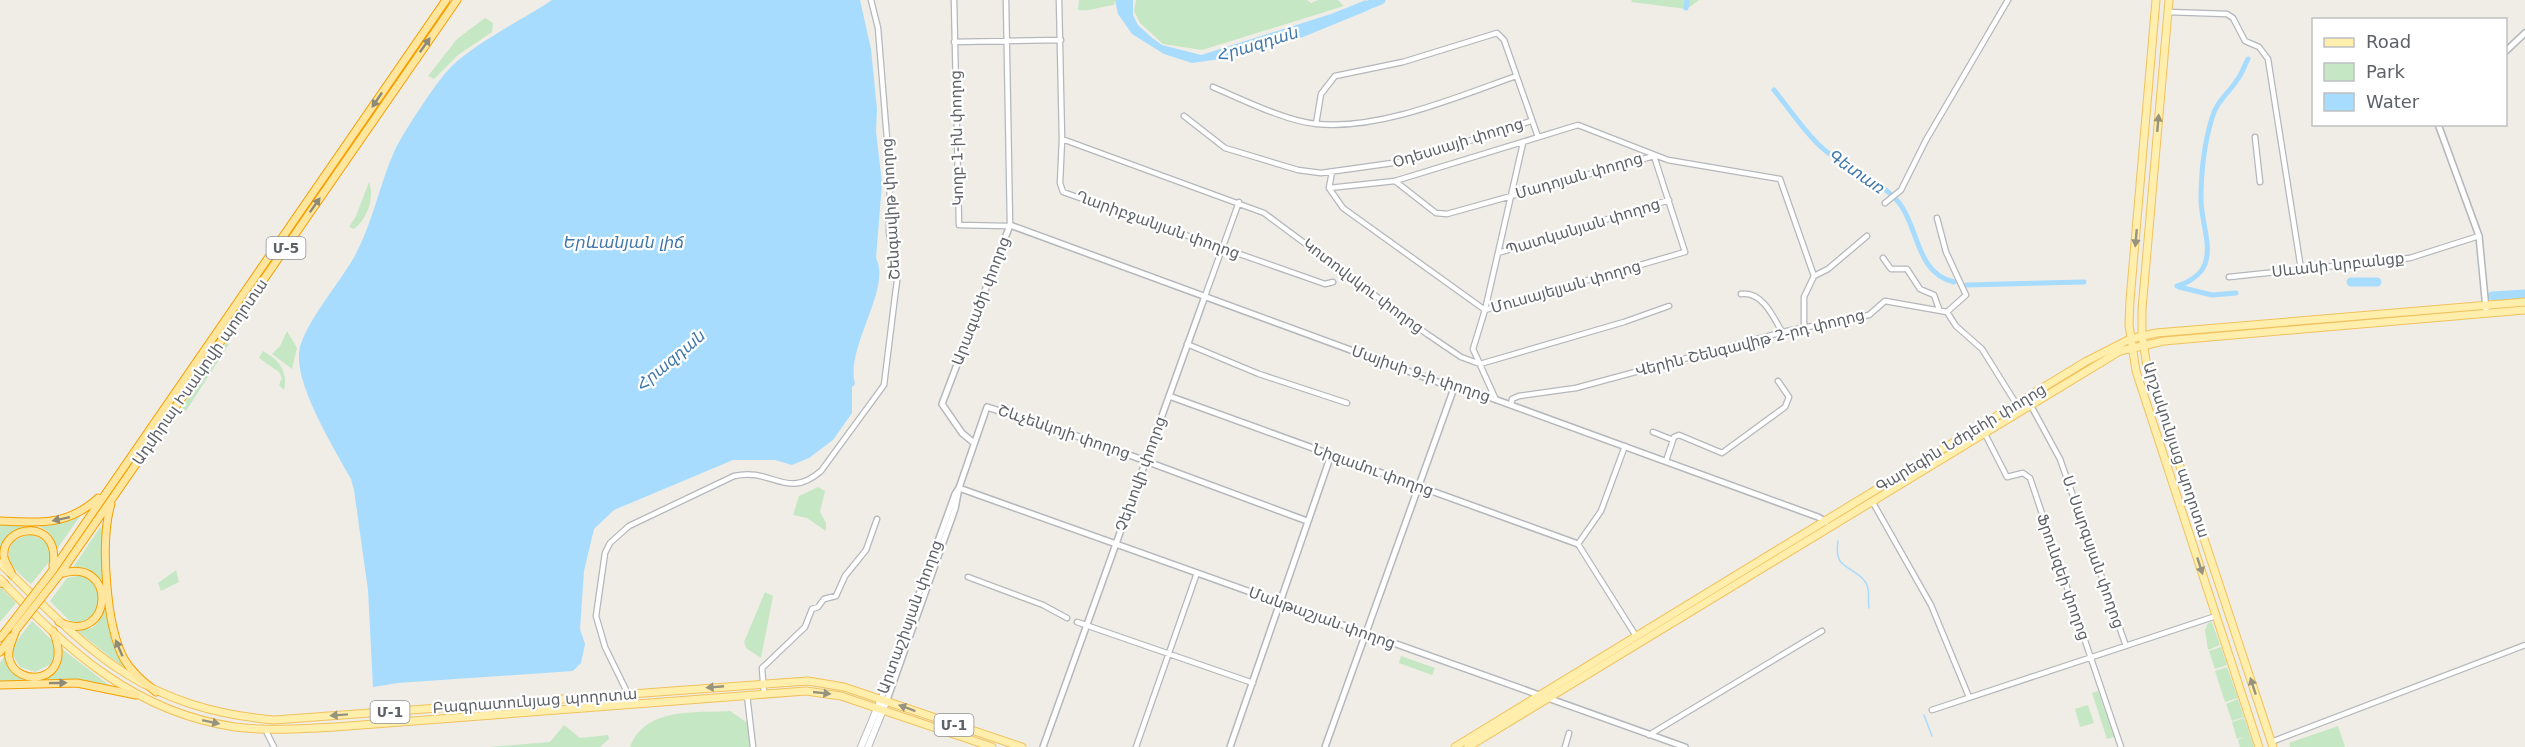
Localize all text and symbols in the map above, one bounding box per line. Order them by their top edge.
legend [2312,18,2507,126]
water label: Հրազդան [1215,23,1301,65]
text: Road [2366,31,2411,52]
one-way arrow [419,37,431,53]
text: Park [2366,61,2405,82]
street label: Կողբ 1-ին փողոց [947,70,967,206]
one-way arrow [371,91,383,107]
text: Water [2366,91,2420,112]
one-way arrow [2153,114,2163,133]
street label: Օդեսսայի փողոց [1390,115,1526,171]
street label: Շենգավիթ փողոց [878,137,904,281]
water label: Գետառ [1825,146,1889,198]
street label: Մադոյան փողոց [1513,149,1645,203]
street label: Ղարիբջանյան փողոց [1074,187,1242,263]
street label: Պատկանյան փողոց [1504,195,1662,259]
one-way arrow [309,198,321,214]
one-way arrow [2131,229,2141,248]
water label: Երևանյան լիճ [564,233,684,252]
street label: Արագածի փողոց [948,234,1014,368]
street label: Կոտովսկու փողոց [1299,235,1427,337]
road number: Մ-5 [266,237,306,259]
street label: Սևանի նրբանցք [2271,249,2405,281]
street label: Մուսայելյան փողոց [1489,257,1643,317]
street label: Ադմիրալ Իսակովի պողոտա [129,275,271,469]
street label: Վերին Շենգավիթ 2-րդ փողոց [1634,306,1866,380]
water label: Հրազդան [633,326,709,394]
street label: Մայիսի 9-ի փողոց [1349,342,1493,406]
street label: Արշակունյաց պողոտա [2139,360,2213,540]
street label: Գարեգին Նժդեհի փողոց [1873,380,2049,496]
street label: Շևչենկոյի փողոց [996,401,1132,463]
street label: Չեխովի փողոց [1112,414,1170,534]
street label: Նիզամու փողոց [1310,440,1436,500]
street label: Ս. Սարգսյան փողոց [2058,473,2128,631]
street label: Ֆրունզեի փողոց [2033,511,2093,643]
one-way arrow [51,515,70,524]
street label: Արտաշիսյան փողոց [874,538,946,696]
one-way arrow [2196,557,2205,575]
street label: Մանթաշյան փողոց [1246,583,1398,653]
one-way arrow [115,639,124,656]
one-way arrow [2248,677,2257,695]
one-way arrow [49,678,68,688]
one-way arrow [705,682,724,692]
street label: Բագրատունյաց պողոտա [432,685,638,717]
one-way arrow [812,688,831,698]
road number: Մ-1 [370,701,410,723]
one-way arrow [898,703,916,712]
one-way arrow [329,711,348,720]
road number: Մ-1 [934,714,974,736]
one-way arrow [202,718,221,727]

